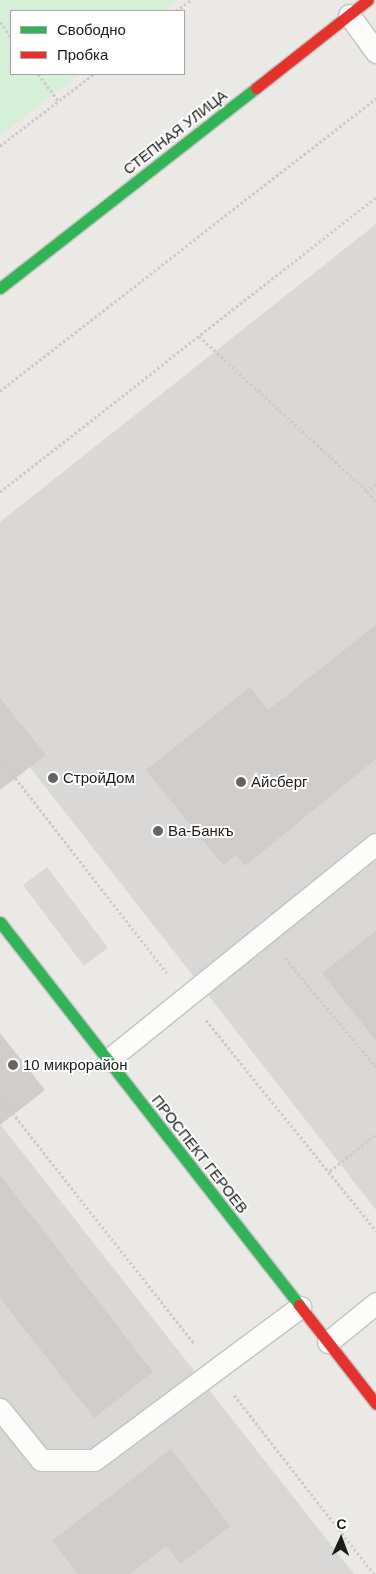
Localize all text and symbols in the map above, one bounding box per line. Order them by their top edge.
legend [10,10,185,75]
text: Свободно [57,21,126,38]
text: Пробка [57,46,108,63]
street label: СТЕПНАЯ УЛИЦА [119,86,231,178]
place label: СтройДом [63,769,135,787]
marker: СтройДом [47,772,59,784]
place label: Айсберг [251,773,307,791]
marker: Айсберг [235,776,247,788]
place label: Ва-Банкъ [168,822,234,840]
marker: Ва-Банкъ [152,825,164,837]
place label: 10 микрорайон [23,1056,127,1074]
marker: 10 микрорайон [7,1059,19,1071]
street label: ПРОСПЕКТ ГЕРОЕВ [148,1091,252,1217]
north arrow [316,1514,366,1564]
text: С [336,1516,347,1532]

